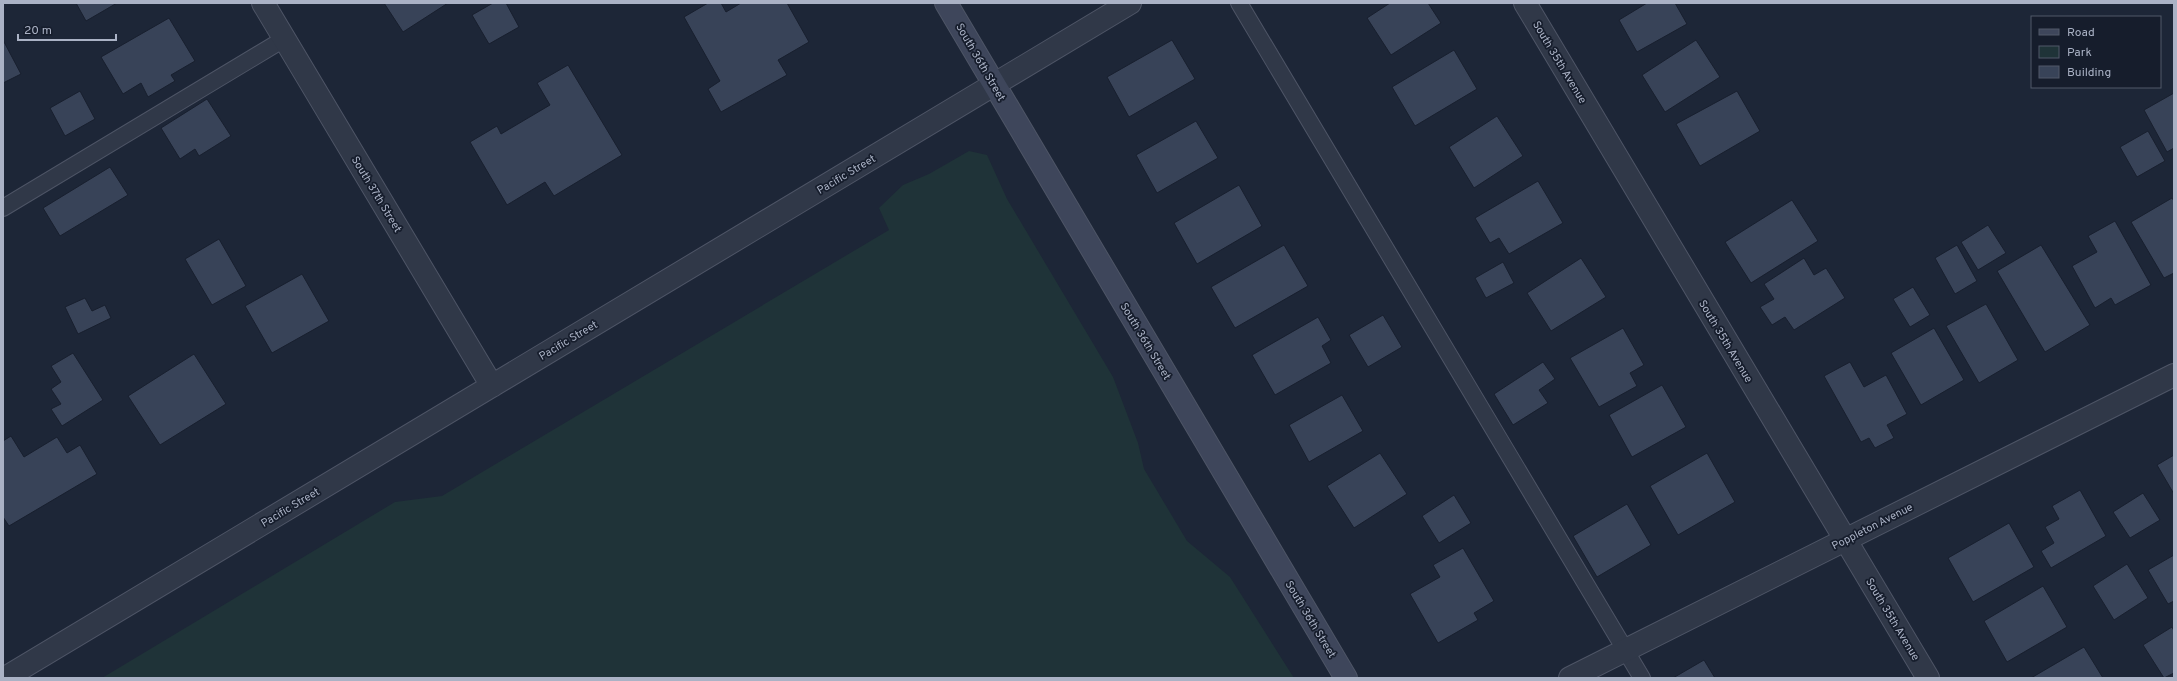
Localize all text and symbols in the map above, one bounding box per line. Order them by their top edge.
scale bar [18,16,116,42]
legend [2031,16,2161,88]
street label: South 35th Avenue [1529,19,1589,106]
street label: South 36th Street [952,21,1008,104]
text: 20 m [24,23,52,39]
text: Road [2067,25,2095,41]
text: Park [2067,45,2092,61]
text: Building [2067,65,2111,81]
street label: Pacific Street [815,152,878,198]
street label: South 37th Street [348,154,404,235]
street label: South 35th Avenue [1695,298,1755,385]
street label: South 36th Street [1117,300,1174,383]
street label: Pacific Street [537,318,600,364]
street label: Pacific Street [259,485,322,531]
street label: Poppleton Avenue [1829,500,1916,553]
street label: South 35th Avenue [1862,576,1922,663]
street label: South 36th Street [1282,578,1339,661]

